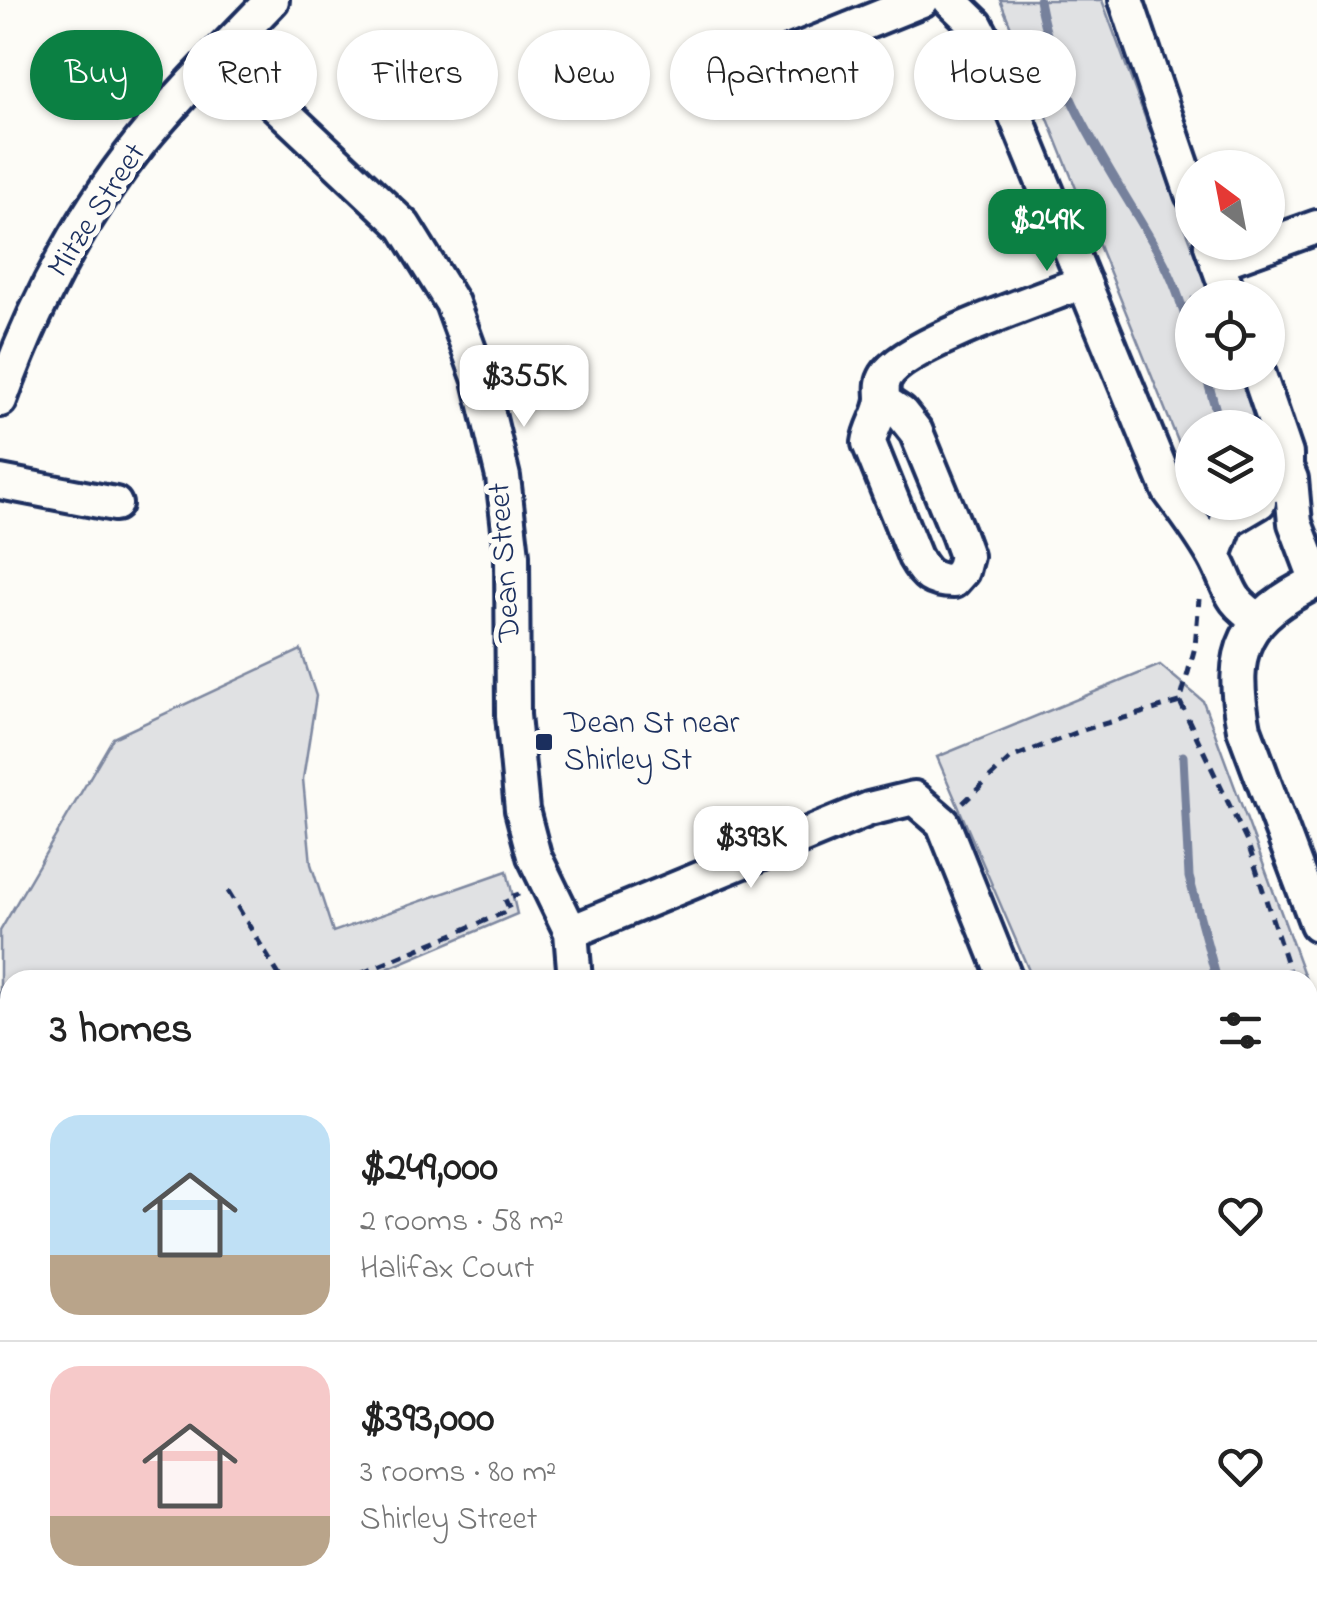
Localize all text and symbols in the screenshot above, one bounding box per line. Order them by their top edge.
chip: Buy [30,30,163,120]
chip: Rent [183,30,317,120]
chip: Filters [337,30,498,120]
chip: New [518,30,650,120]
chip: Apartment [670,30,894,120]
chip: House [914,30,1076,120]
street label: Mitze Street [37,134,159,288]
north arrow [1175,150,1285,260]
map controls [1175,150,1285,520]
pin: $249K [977,189,1117,274]
text: $249K [1010,198,1084,245]
button: locate [1175,280,1285,390]
pin: $355K [454,345,594,430]
text: $355K [482,354,566,401]
button: layers [1175,410,1285,520]
street label: Dean Street [477,481,535,644]
place label: Dean St near Shirley St [563,701,740,785]
marker: Dean St near Shirley St [533,731,555,753]
pin: $393K [681,806,821,891]
text: $393K [716,815,786,862]
text: 3 homes [50,1000,192,1061]
icon: filters [1213,1003,1268,1058]
text: $249,000 [360,1138,498,1199]
icon: home [130,1155,250,1275]
icon: heart [1213,1188,1268,1243]
text: 2 rooms · 58 m² [360,1199,564,1246]
text: Halifax Court [360,1246,535,1293]
text: $393,000 [360,1389,494,1450]
icon: home [130,1406,250,1526]
icon: heart [1213,1439,1268,1494]
text: 3 rooms · 80 m² [360,1450,557,1497]
text: Shirley Street [360,1497,538,1544]

